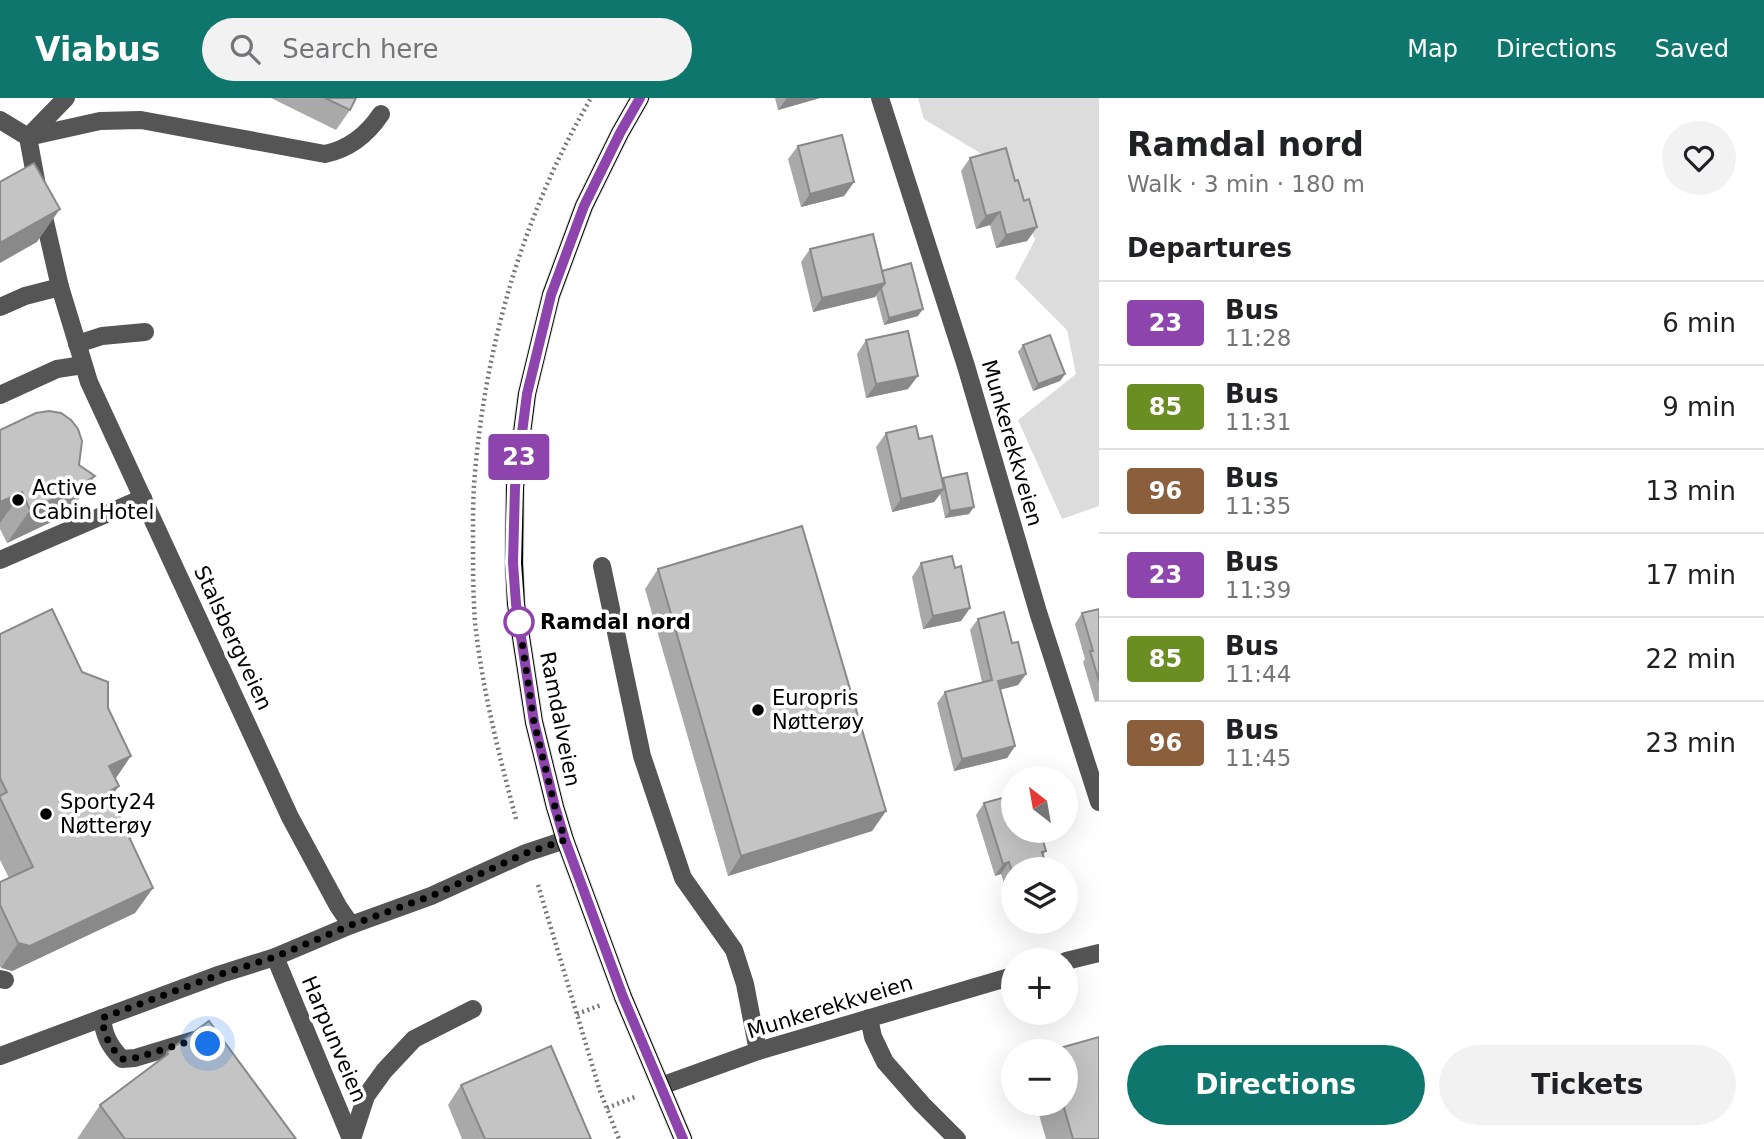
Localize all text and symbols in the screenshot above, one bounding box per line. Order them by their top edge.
search box [202,18,692,81]
text: Viabus [35,30,160,69]
icon: search [226,30,264,68]
text: Search here [282,34,438,64]
text: Map [1407,35,1458,63]
text: Directions [1496,35,1617,63]
text: Saved [1655,35,1729,63]
button: heart [1662,121,1736,195]
text: Ramdal nord [1127,125,1364,164]
text: Walk · 3 min · 180 m [1127,171,1365,197]
text: Departures [1127,233,1292,263]
text: Bus [1225,295,1279,325]
text: 6 min [1662,308,1736,338]
text: 23 [1149,309,1182,337]
text: 11:28 [1225,325,1291,351]
street label: Munkerekkveien [977,357,1047,529]
text: Bus [1225,379,1279,409]
text: 9 min [1662,392,1736,422]
text: 85 [1149,393,1182,421]
text: 11:31 [1225,409,1291,435]
line badge: 23 [488,434,550,480]
text: 23 [502,443,536,471]
text: Bus [1225,463,1279,493]
place label: Active Cabin Hotel [32,476,154,524]
text: 13 min [1646,476,1736,506]
text: 96 [1149,477,1182,505]
marker: Active Cabin Hotel [10,492,26,508]
text: 11:35 [1225,493,1291,519]
text: Bus [1225,547,1279,577]
text: 17 min [1646,560,1736,590]
text: 23 [1149,561,1182,589]
street label: Stalsbergveien [189,562,277,714]
text: 11:39 [1225,577,1291,603]
marker: Ramdal nord [504,607,534,637]
place label: Ramdal nord [540,610,691,634]
text: Bus [1225,631,1279,661]
text: 22 min [1646,644,1736,674]
text: 85 [1149,645,1182,673]
street label: Ramdalveien [535,650,585,788]
text: 11:44 [1225,661,1291,687]
place label: Europris Nøtterøy [772,686,864,734]
marker: Europris Nøtterøy [750,702,766,718]
text: Bus [1225,715,1279,745]
text: 23 min [1646,728,1736,758]
text: 96 [1149,729,1182,757]
text: 11:45 [1225,745,1291,771]
north arrow [1001,766,1078,844]
map controls [1001,766,1078,1116]
place label: Sporty24 Nøtterøy [60,790,156,838]
marker: Sporty24 Nøtterøy [38,806,54,822]
button: layers [1001,857,1078,934]
button: + [1001,948,1078,1025]
street label: Munkerekkveien [744,970,916,1044]
street label: Harpunveien [297,972,371,1106]
your location [190,1026,225,1061]
button: − [1001,1039,1078,1116]
button: Directions [1127,1045,1425,1125]
button: Tickets [1439,1045,1736,1125]

